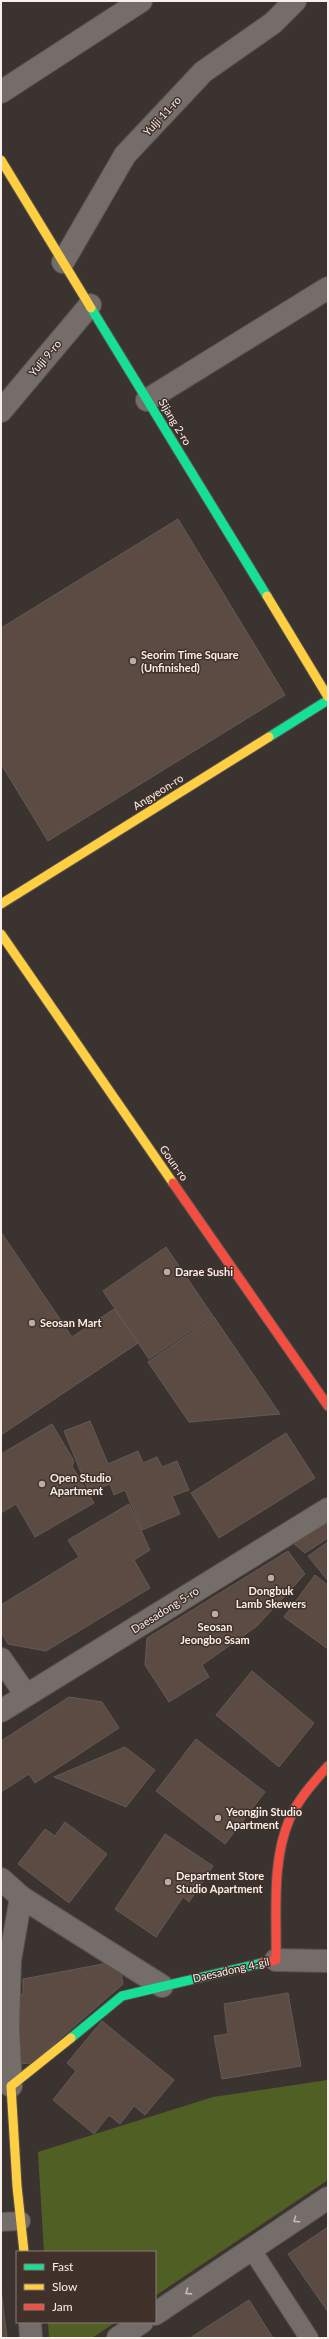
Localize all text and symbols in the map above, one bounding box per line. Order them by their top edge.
street label: Yulji 11-ro [140,93,183,138]
street label: Yulji 9-ro [26,337,63,378]
street label: Sijang 2-ro [157,396,194,447]
place label: Seorim Time Square (Unfinished) [141,648,239,674]
marker: Seorim Time Square (Unfinished) [128,656,138,666]
street label: Angyeon-ro [130,771,185,812]
street label: Goun-ro [157,1142,191,1183]
place label: Darae Sushi [175,1265,233,1278]
marker: Darae Sushi [162,1267,172,1277]
place label: Seosan Mart [40,1316,102,1329]
marker: Seosan Mart [27,1318,37,1328]
place label: Open Studio Apartment [49,1471,111,1497]
marker: Open Studio Apartment [37,1479,47,1489]
marker: Dongbuk Lamb Skewers [266,1573,276,1583]
street label: Daesadong 5-ro [129,1584,201,1636]
place label: Dongbuk Lamb Skewers [236,1584,306,1610]
marker: Seosan Jeongbo Ssam [210,1609,220,1619]
place label: Seosan Jeongbo Ssam [180,1620,250,1646]
place label: Yeongjin Studio Apartment [225,1805,302,1831]
marker: Yeongjin Studio Apartment [213,1813,223,1823]
place label: Department Store Studio Apartment [176,1869,264,1895]
marker: Department Store Studio Apartment [163,1877,173,1887]
street label: Daesadong 4-gil [191,1954,270,1985]
one-way arrow [293,2215,300,2223]
legend [16,2251,156,2323]
text: Fast [52,2259,74,2274]
text: Slow [52,2279,78,2294]
one-way arrow [185,2287,192,2295]
text: Jam [52,2299,73,2314]

